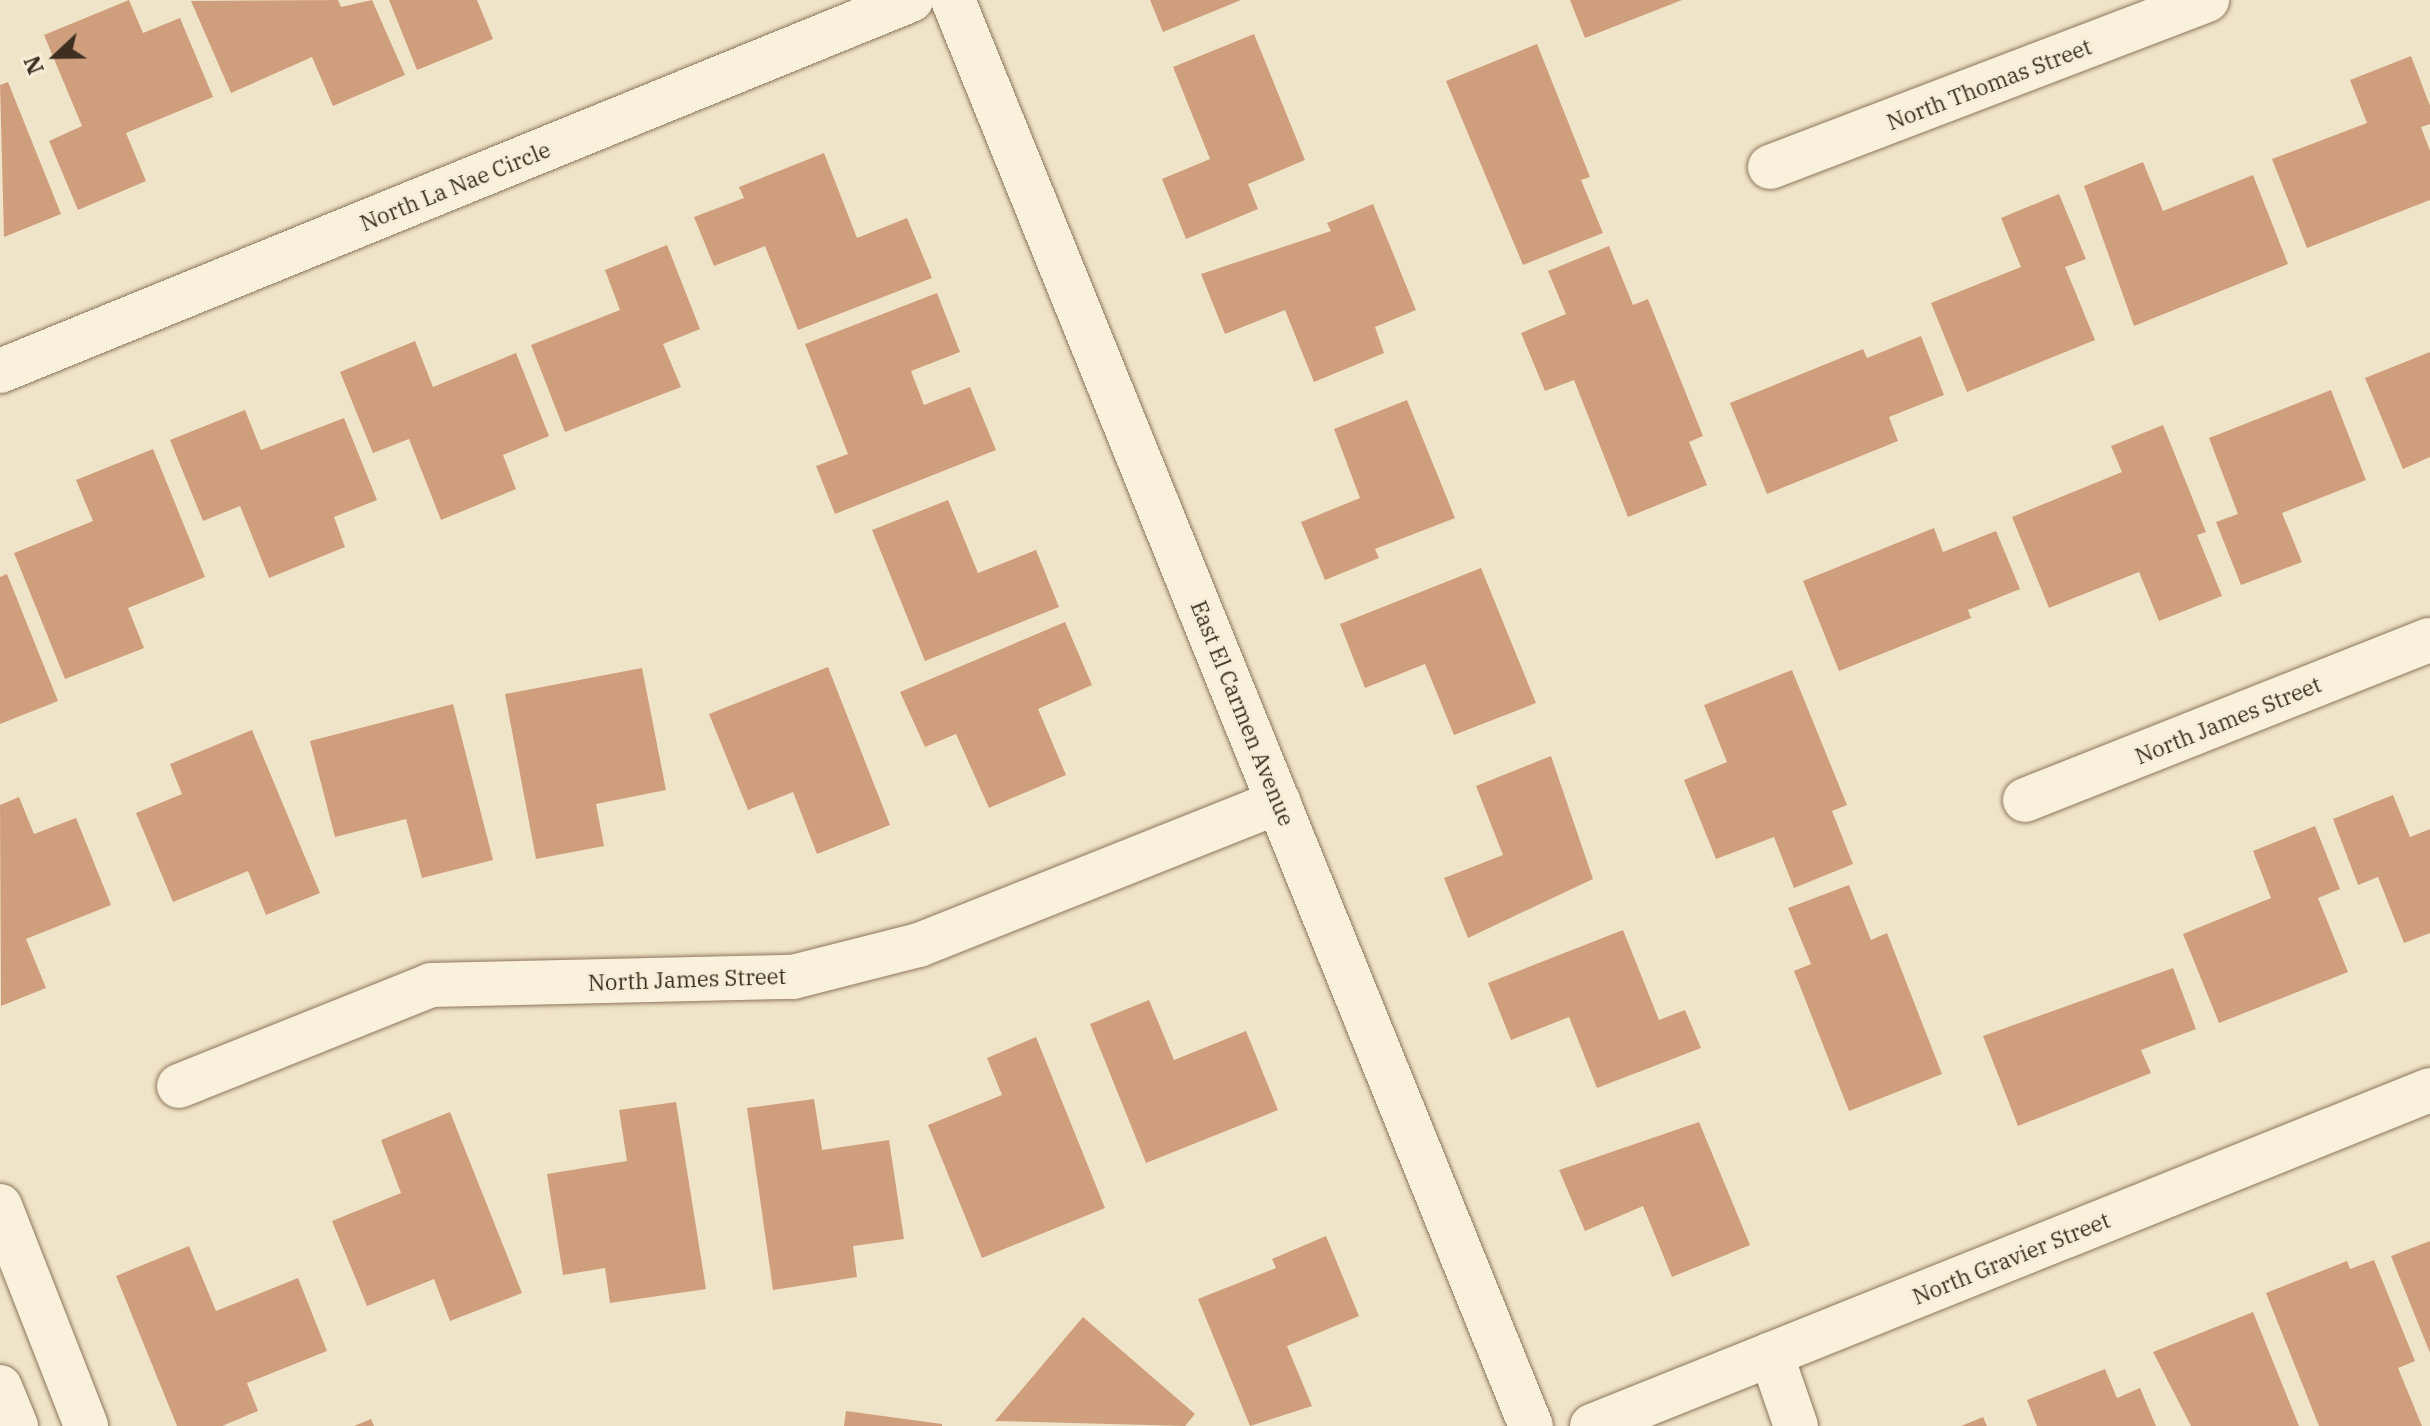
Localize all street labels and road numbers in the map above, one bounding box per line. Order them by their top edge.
street label: North Thomas Street [1883,33,2095,135]
street label: North La Nae Circle [356,136,554,236]
street label: East El Carmen Avenue [1186,597,1300,829]
street label: North James Street [2131,671,2325,769]
street label: North James Street [587,962,787,996]
street label: North Gravier Street [1909,1206,2113,1310]

